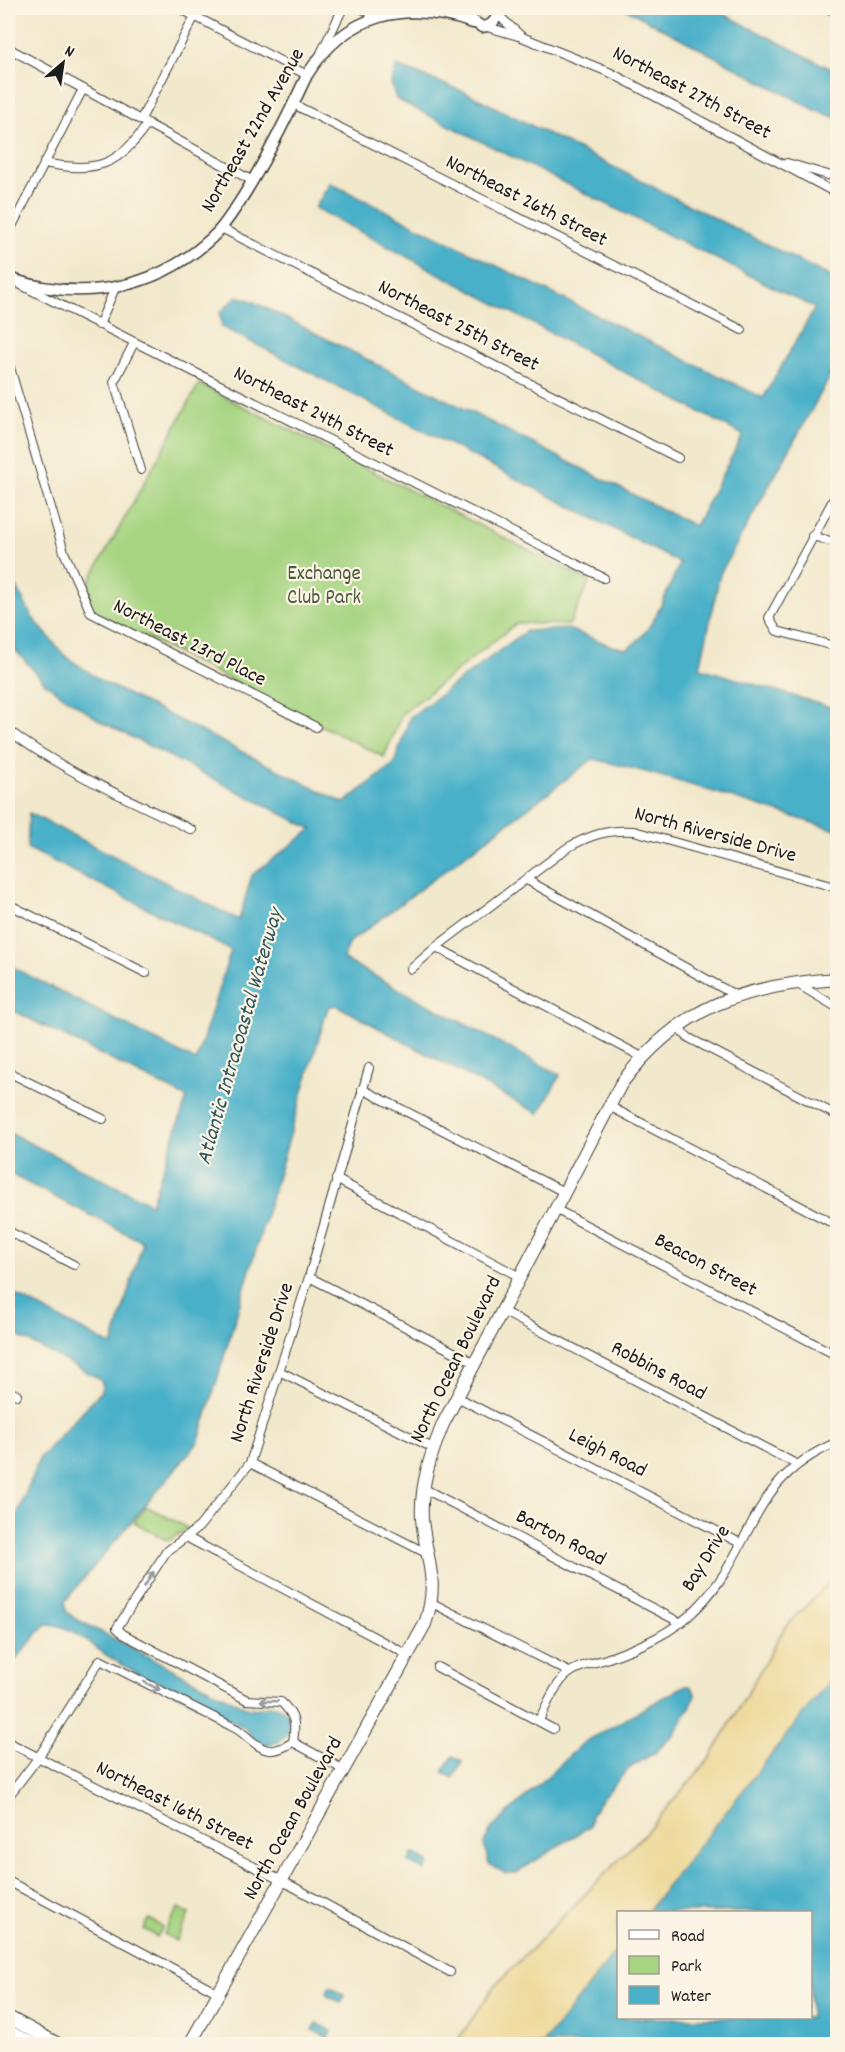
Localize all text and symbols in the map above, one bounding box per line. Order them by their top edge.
north arrow [33,33,93,93]
street label: Northeast 27th Street [606,39,776,149]
text: N [60,40,78,64]
street label: Northeast 22nd Avenue [195,43,313,219]
street label: Northeast 26th Street [440,148,612,256]
street label: Northeast 25th Street [372,273,544,381]
street label: Northeast 24th Street [228,360,399,467]
park label: Exchange Club Park [287,560,361,614]
street label: Northeast 23rd Place [107,592,271,696]
street label: North Riverside Drive [631,800,799,872]
water label: Atlantic Intracoastal Waterway [190,903,293,1168]
street label: Beacon Street [648,1226,762,1306]
street label: North Ocean Boulevard [403,1271,511,1449]
street label: North Riverside Drive [223,1279,303,1447]
street label: Robbins Road [605,1334,711,1410]
street label: Leigh Road [563,1421,651,1487]
street label: Barton Road [509,1503,611,1575]
street label: Bay Drive [675,1520,739,1598]
one-way arrow [143,1571,156,1588]
one-way arrow [142,1681,160,1692]
one-way arrow [259,1695,279,1707]
street label: North Ocean Boulevard [237,1732,351,1906]
street label: Northeast 16th Street [90,1754,258,1860]
legend [617,1911,812,2019]
text: Road [671,1925,705,1950]
text: Park [671,1955,702,1980]
text: Water [671,1985,711,2010]

